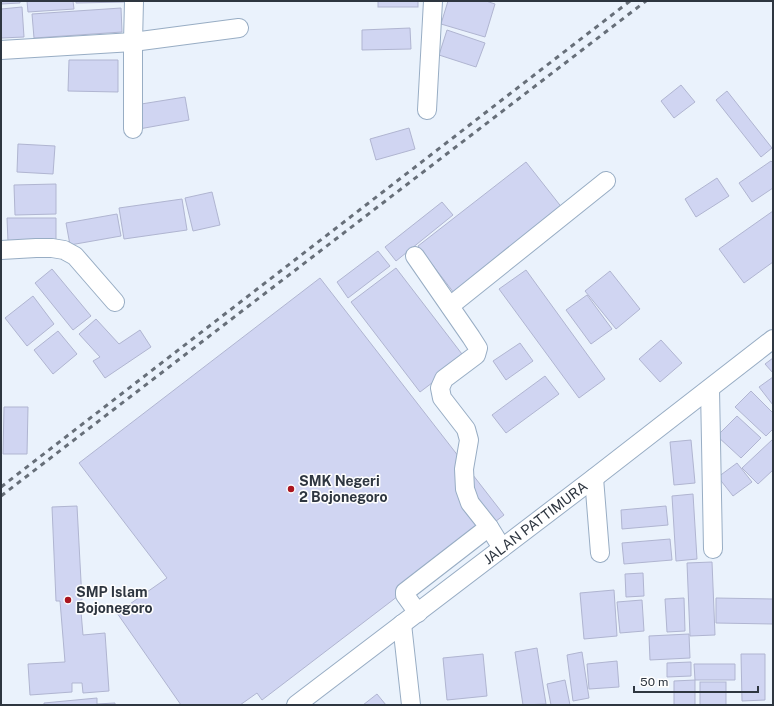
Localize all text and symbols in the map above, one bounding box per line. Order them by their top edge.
place label: SMK Negeri 2 Bojonegoro [299,473,388,505]
street label: JALAN PATTIMURA [480,478,591,567]
marker: SMK Negeri 2 Bojonegoro [286,484,296,494]
place label: SMP Islam Bojonegoro [76,584,153,616]
marker: SMP Islam Bojonegoro [63,595,73,605]
scale bar [634,668,758,694]
text: 50 m [640,675,668,689]

